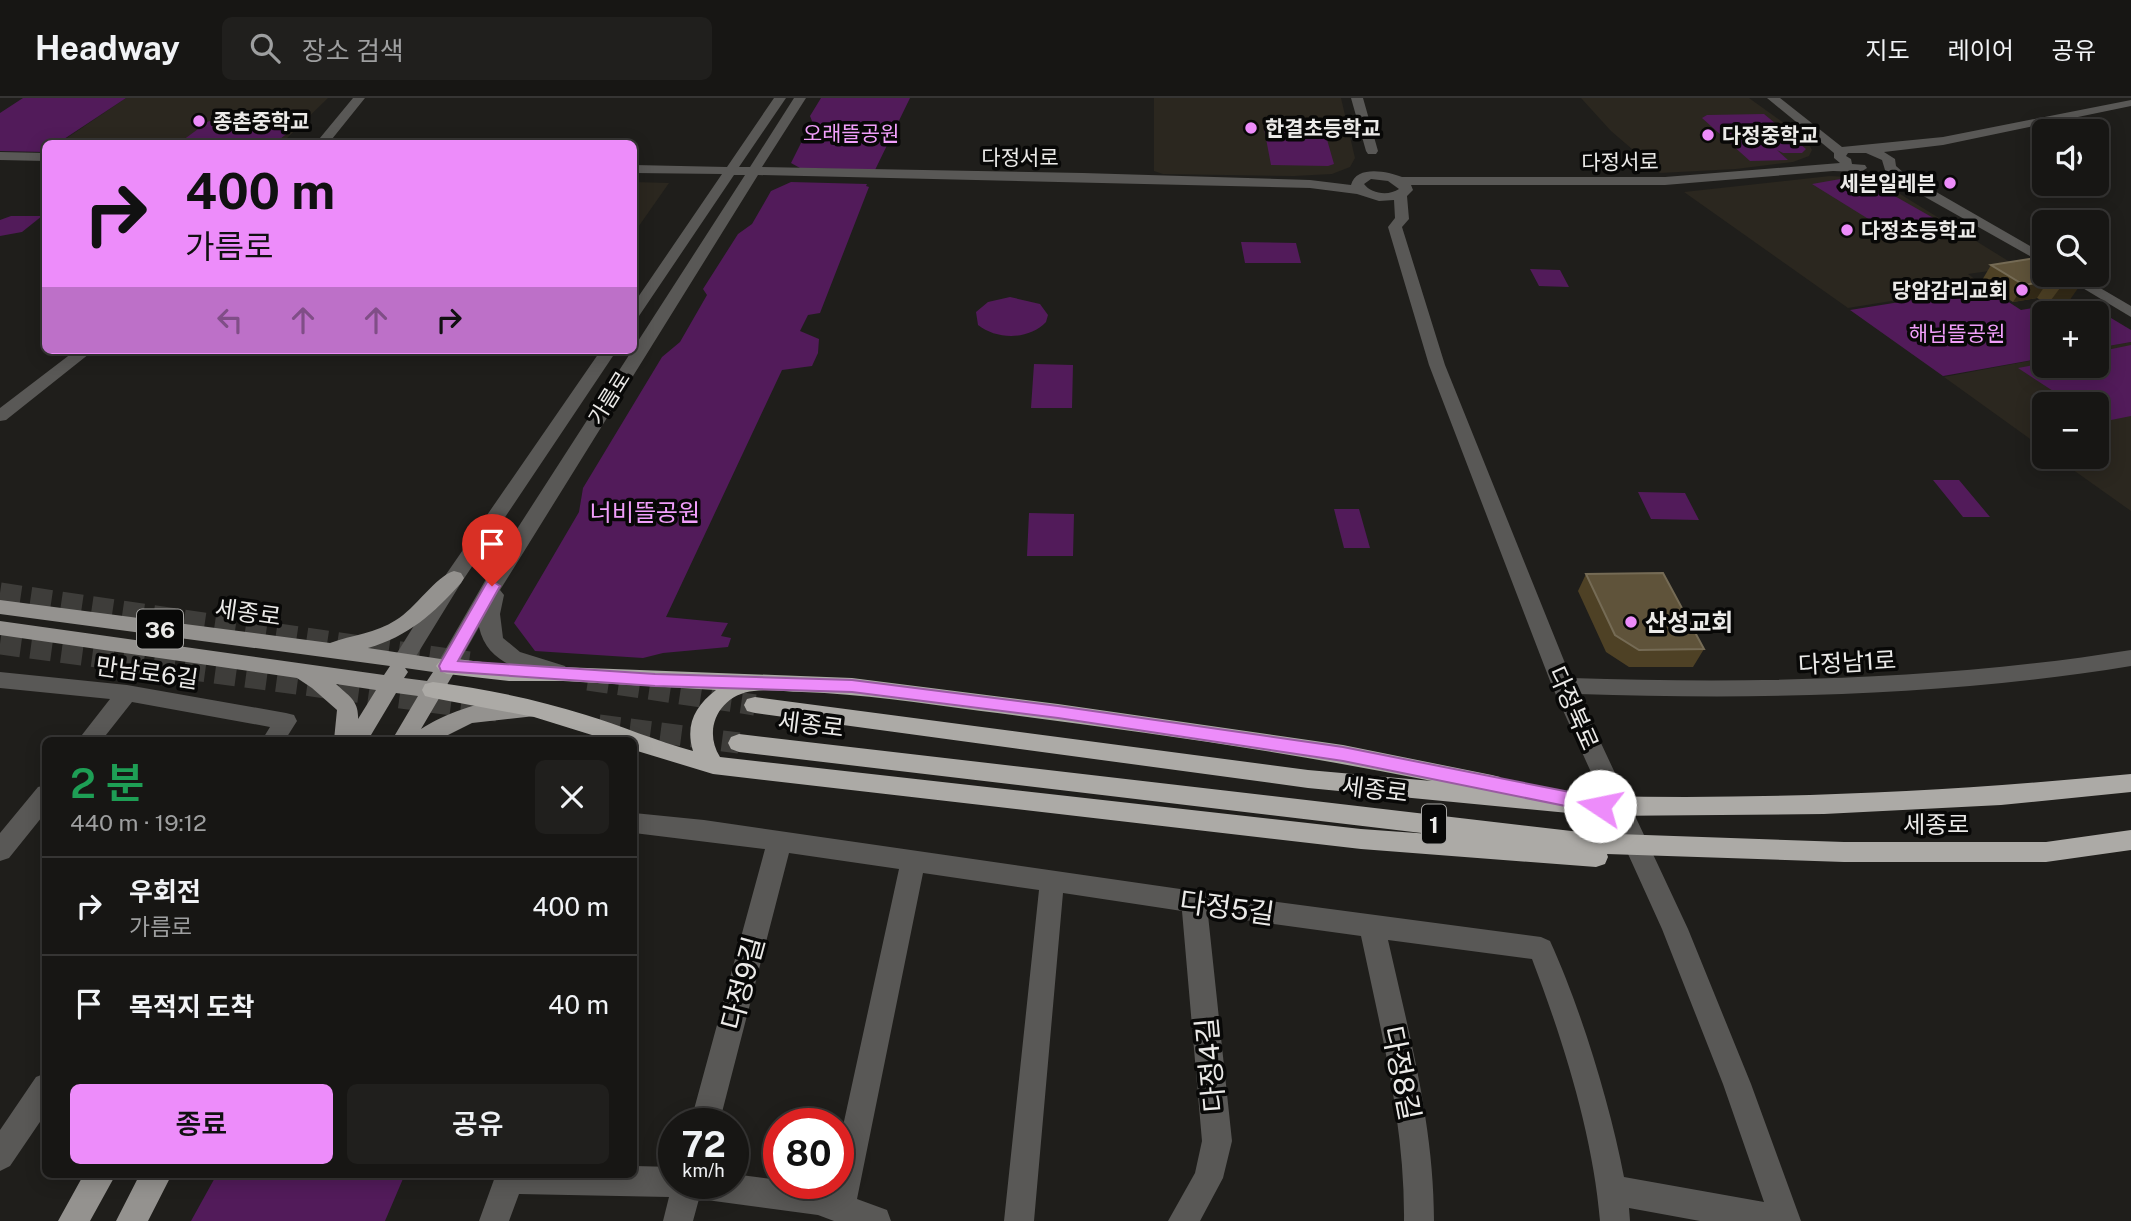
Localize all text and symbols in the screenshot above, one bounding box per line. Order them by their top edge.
search box [222,17,712,80]
text: Headway [35,29,180,67]
icon: search [246,29,284,67]
text: 장소 검색 [302,35,404,66]
text: 지도 [1865,36,1910,64]
text: 레이어 [1948,36,2014,64]
text: 공유 [2052,36,2096,64]
place label: 종촌중학교 [213,109,310,134]
marker: 종촌중학교 [191,113,207,129]
place label: 한결초등학교 [1265,116,1381,141]
map controls [2032,119,2109,469]
button: sound [2032,119,2109,196]
marker: 한결초등학교 [1243,120,1259,136]
park label: 오래뜰공원 [803,121,899,146]
place label: 다정중학교 [1722,123,1819,148]
marker: 다정중학교 [1700,127,1716,143]
street label: 다정서로 [981,145,1059,170]
street label: 다정서로 [1581,149,1659,175]
text: 400 m [185,162,335,220]
icon: right [70,168,161,259]
place label: 세븐일레븐 [1839,171,1936,196]
marker: 세븐일레븐 [1942,175,1958,191]
button: search [2032,210,2109,287]
place label: 다정초등학교 [1861,218,1977,243]
marker: 다정초등학교 [1839,222,1855,238]
text: 가름로 [185,228,273,265]
place label: 당암감리교회 [1892,278,2008,303]
marker: 당암감리교회 [2014,282,2030,298]
icon: left [211,301,249,339]
icon: ahead [284,301,322,339]
icon: ahead [357,301,395,339]
icon: right [430,301,468,339]
button: + [2032,301,2109,378]
park label: 해님뜰공원 [1909,321,2005,346]
street label: 가름로 [583,367,635,429]
button: − [2032,392,2109,469]
park label: 너비뜰공원 [590,498,700,526]
pin [462,514,522,586]
icon: arrive [473,525,511,563]
street label: 세종로 [213,594,283,630]
place label: 산성교회 [1645,608,1733,636]
road number: 36 [137,610,183,649]
marker: 산성교회 [1623,614,1639,630]
street label: 다정남1로 [1797,645,1897,679]
street label: 만남로6길 [94,651,200,693]
street label: 다정북로 [1543,662,1605,754]
street label: 세종로 [776,706,846,742]
text: 2 분 [70,758,144,807]
button: close [535,760,609,834]
position arrow [1563,769,1637,843]
street label: 세종로 [1340,771,1410,807]
road number: 1 [1422,804,1446,844]
text: 440 m · 19:12 [70,809,207,836]
street label: 세종로 [1903,810,1969,838]
text: 우회전 [129,876,201,907]
street label: 다정5길 [1178,884,1276,930]
icon: right [70,887,108,925]
text: 400 m [532,891,609,922]
text: 가름로 [129,913,192,940]
street label: 다정9길 [714,933,770,1033]
icon: arrive [70,985,108,1023]
text: 40 m [548,989,609,1020]
text: 목적지 도착 [129,991,254,1022]
street label: 다정4길 [1189,1016,1231,1114]
street label: 다정8길 [1377,1023,1427,1123]
button: 종료 [70,1084,333,1164]
button: 공유 [347,1084,609,1164]
speed limit sign: 80 [763,1108,854,1199]
text: 72 [681,1124,726,1165]
text: km/h [682,1160,725,1181]

